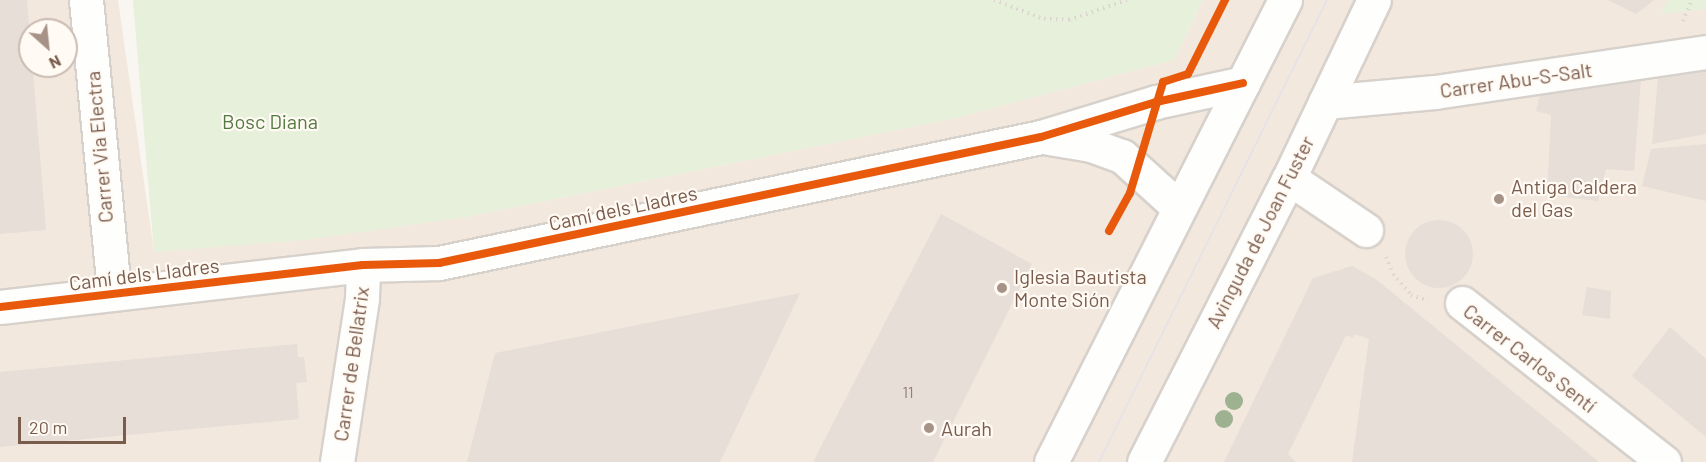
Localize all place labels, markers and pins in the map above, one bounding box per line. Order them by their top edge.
place label: Antiga Caldera del Gas [1511,175,1637,222]
marker: Antiga Caldera del Gas [1492,192,1506,206]
place label: Iglesia Bautista Monte Sión [1014,264,1147,311]
marker: Iglesia Bautista Monte Sión [995,281,1009,295]
place label: Aurah [941,416,992,440]
marker: Aurah [922,421,936,435]

